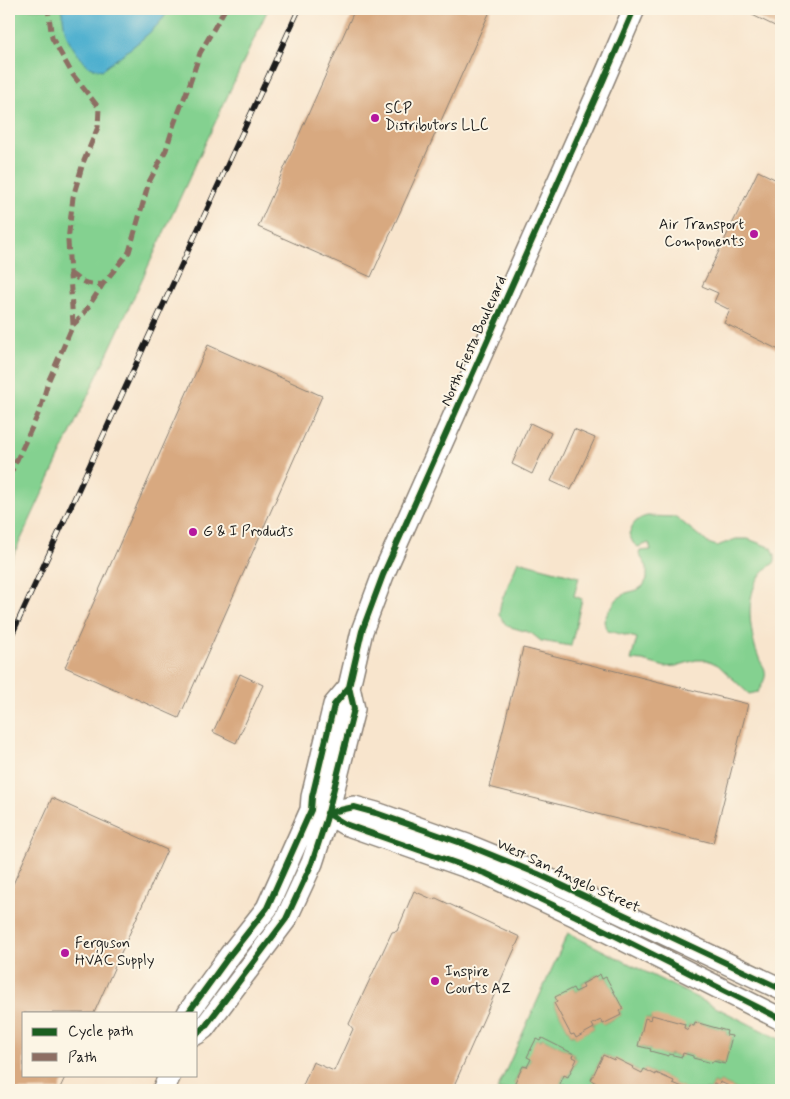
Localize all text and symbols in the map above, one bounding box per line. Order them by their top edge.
place label: SCP Distributors LLC [385,99,489,136]
marker: SCP Distributors LLC [369,112,381,124]
place label: Air Transport Components [659,215,744,252]
marker: Air Transport Components [748,228,760,240]
street label: North Fiesta Boulevard [436,273,512,409]
place label: G & I Products [203,522,294,542]
marker: G & I Products [187,526,199,538]
street label: West San Angelo Street [493,834,643,918]
place label: Ferguson HVAC Supply [75,934,155,971]
marker: Ferguson HVAC Supply [59,947,71,959]
place label: Inspire Courts AZ [445,962,511,999]
marker: Inspire Courts AZ [429,975,441,987]
legend [22,1012,198,1076]
text: Cycle path [68,1022,133,1042]
text: Path [68,1048,97,1068]

